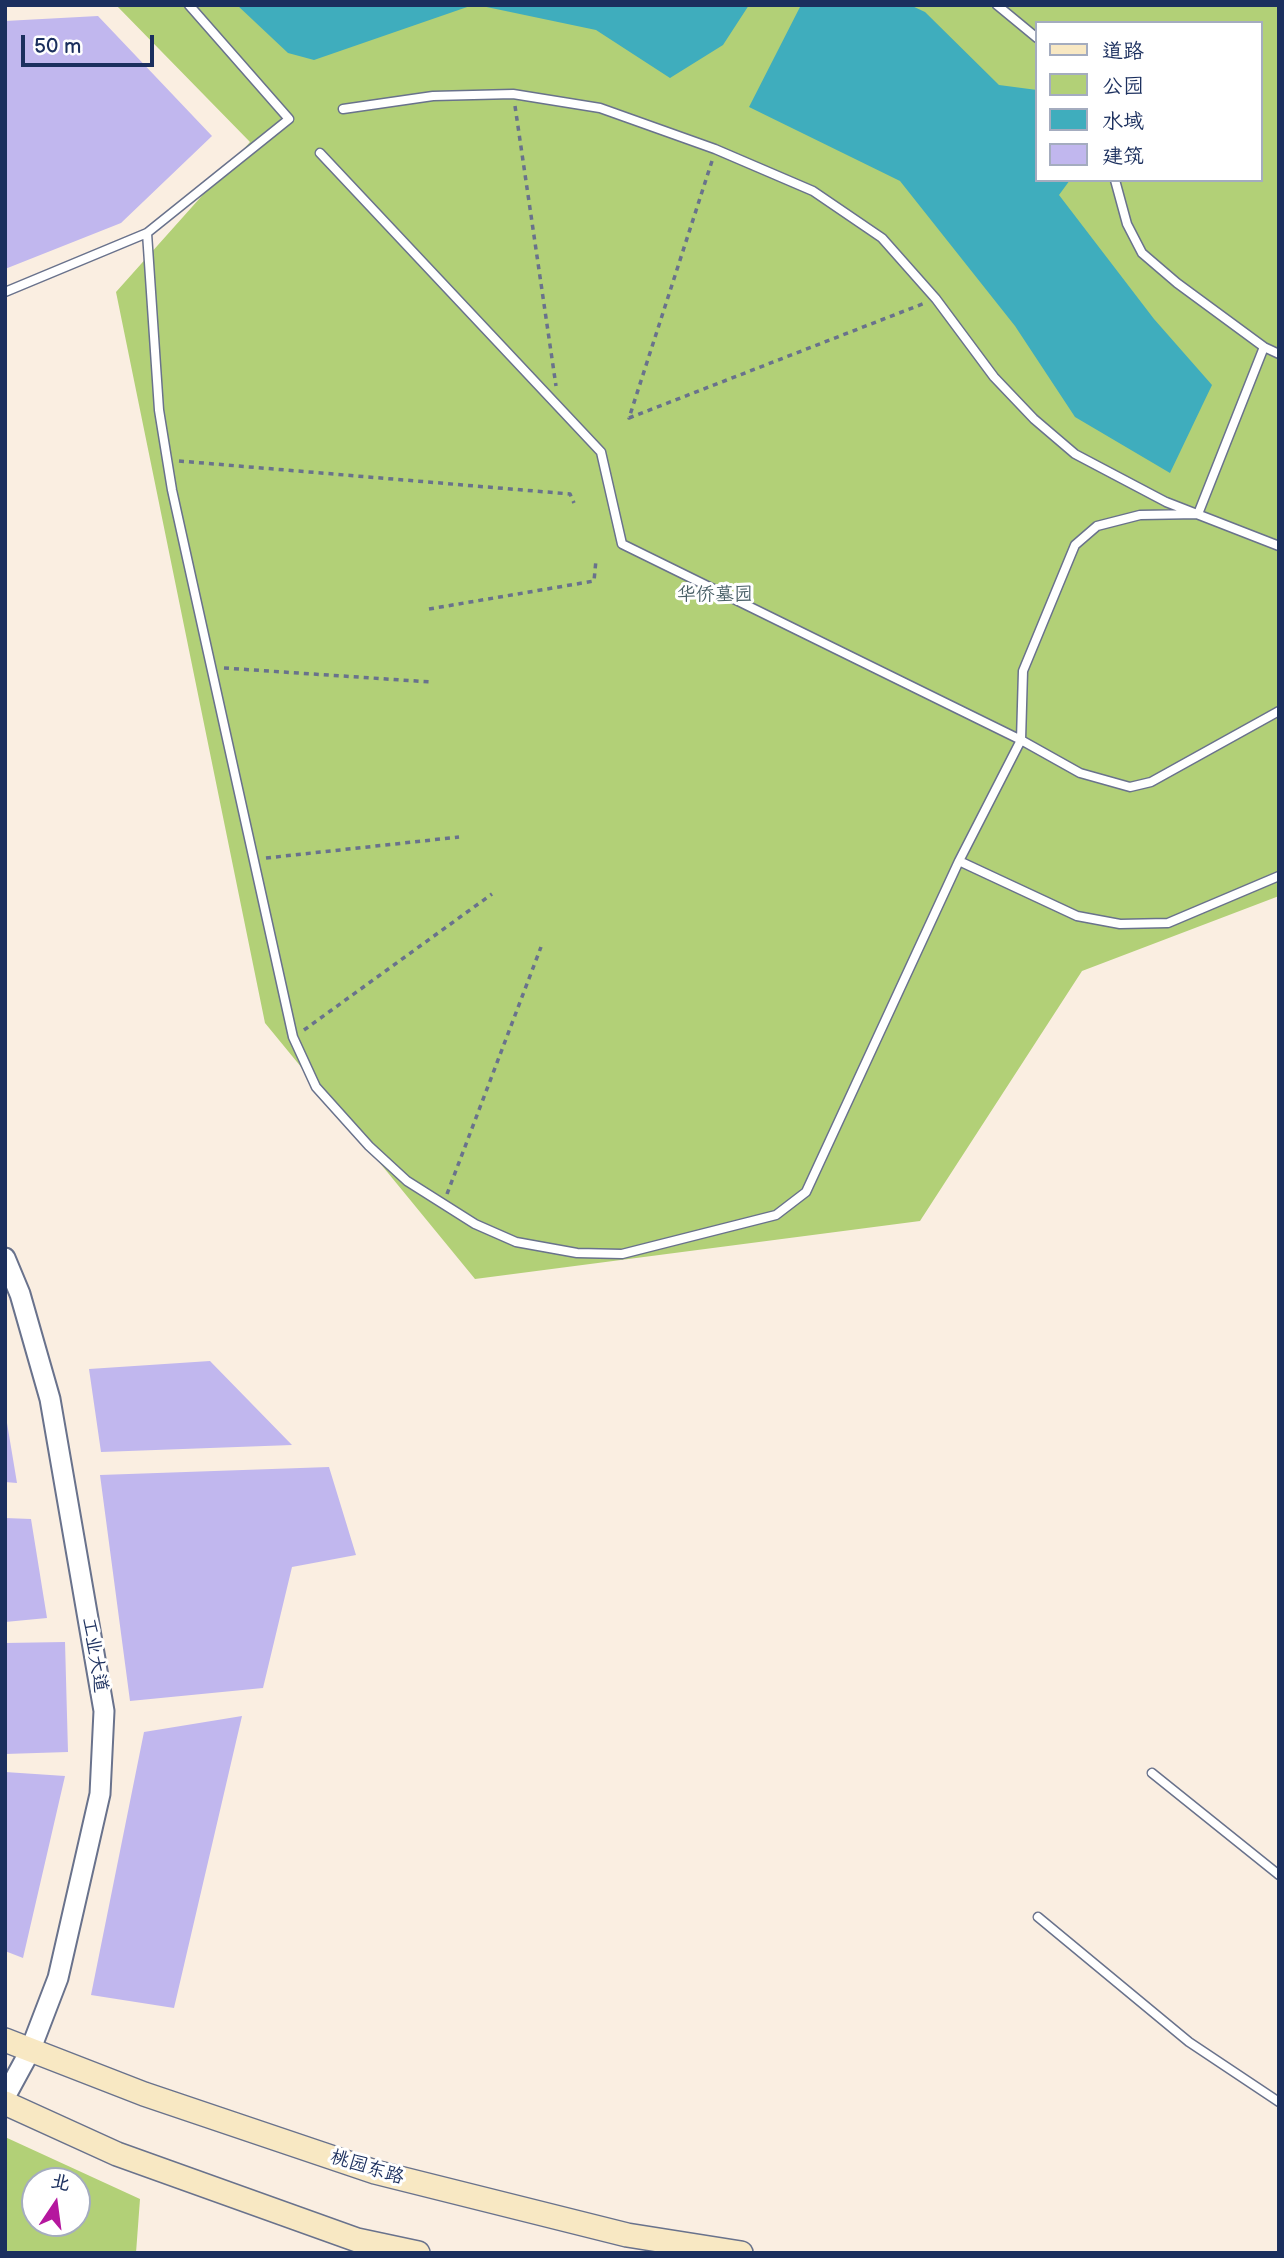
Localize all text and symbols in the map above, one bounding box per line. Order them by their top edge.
scale bar [24,21,158,65]
legend [1036,21,1263,182]
text: 50 m [34,34,81,59]
text: 道路 [1102,39,1144,64]
text: 公园 [1102,74,1144,99]
text: 水域 [1102,109,1144,134]
text: 建筑 [1102,144,1144,169]
park label: 华侨墓园 [677,584,753,606]
street label: 工业大道 [76,1616,112,1694]
street label: 桃园东路 [327,2146,407,2190]
north arrow [21,2167,91,2237]
text: 北 [49,2170,72,2196]

